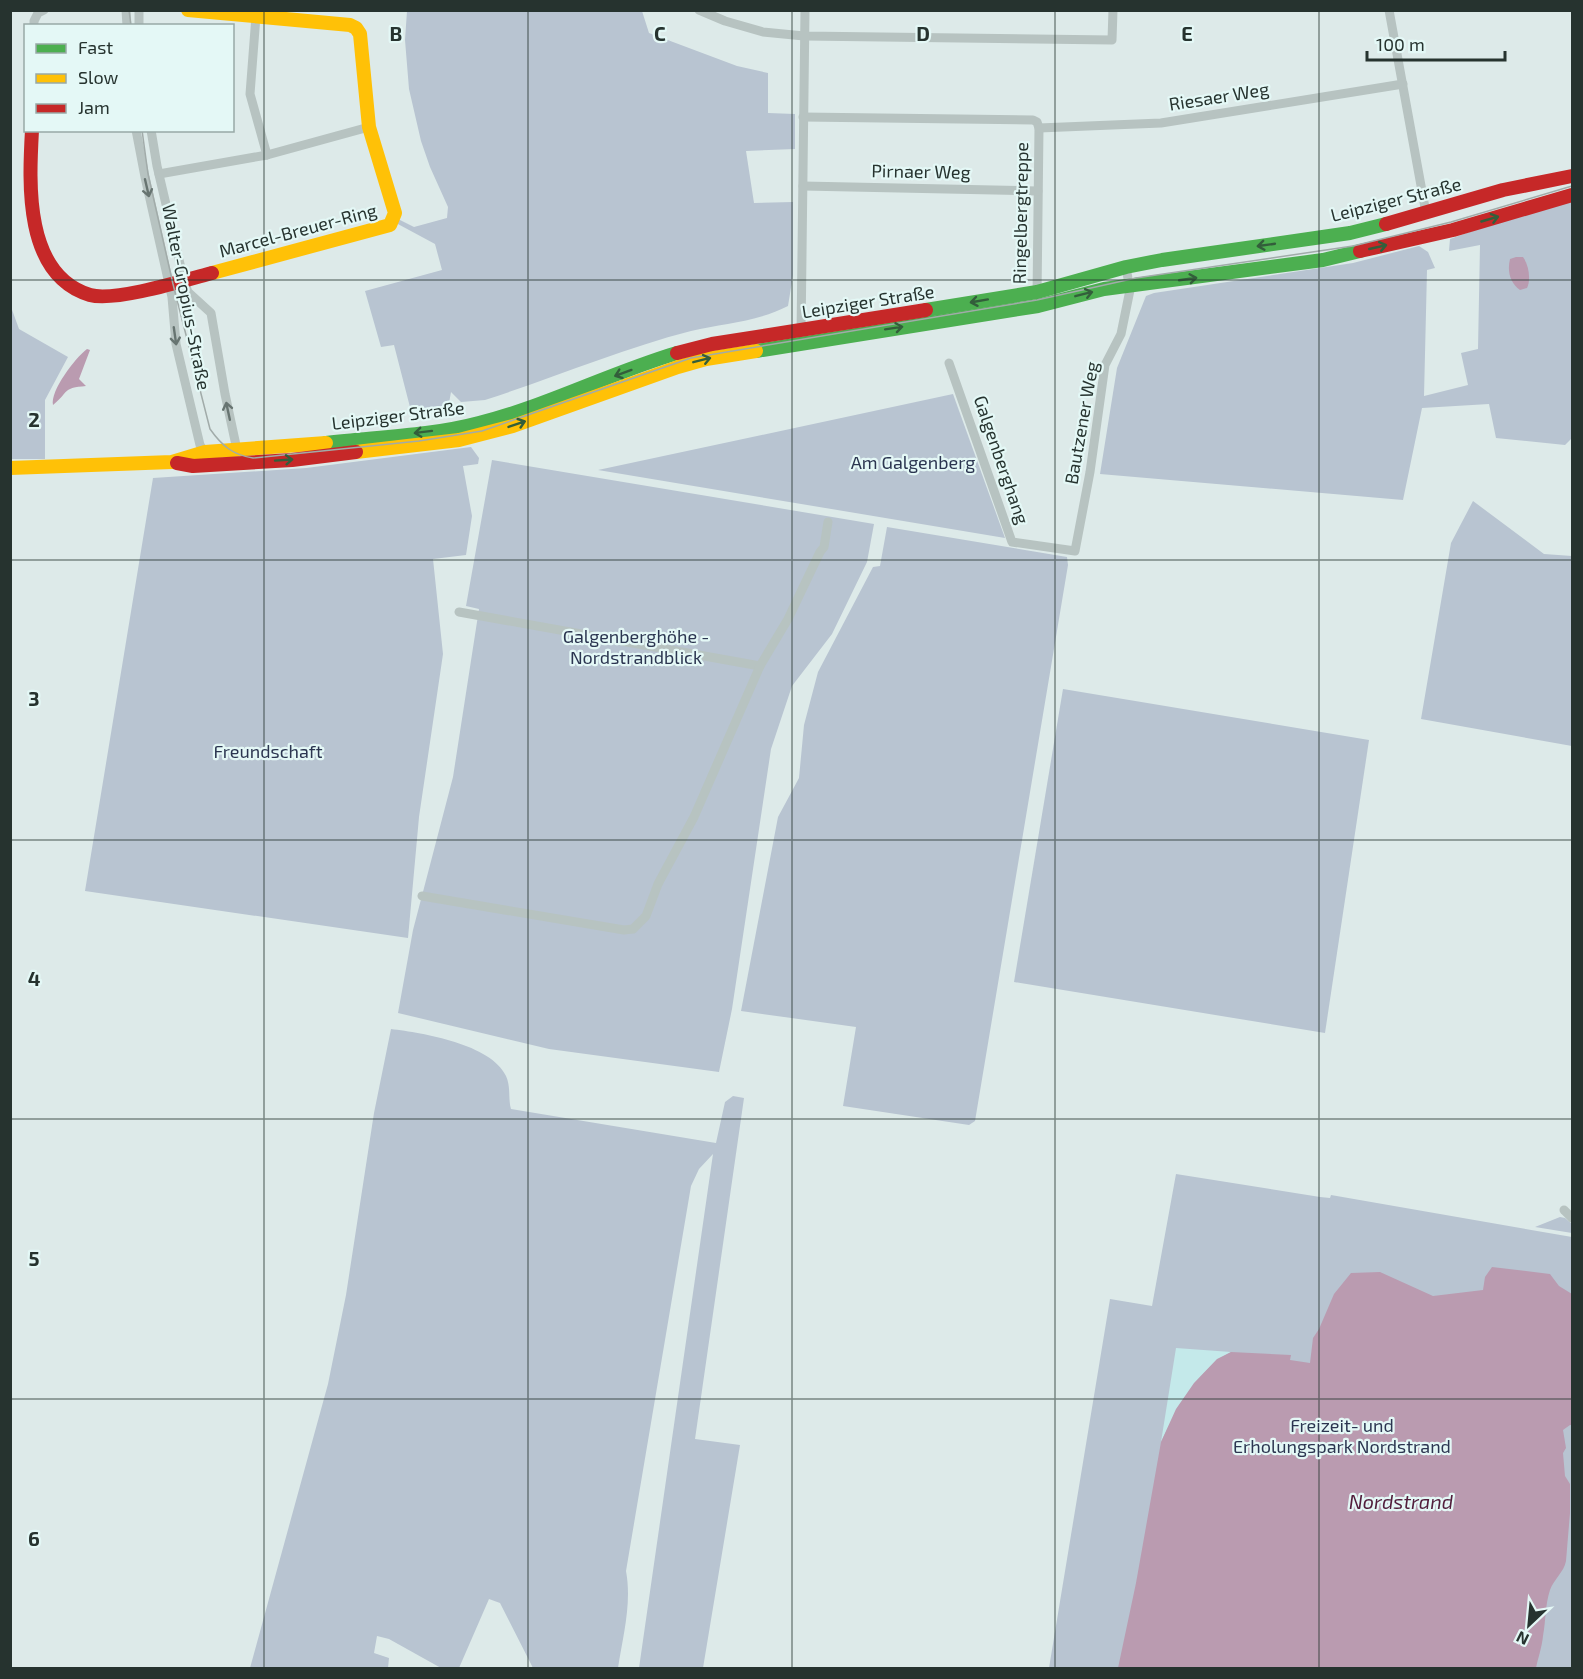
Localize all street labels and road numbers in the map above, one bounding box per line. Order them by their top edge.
street label: Riesaer Weg [1167,77,1270,115]
street label: Ringelbergtreppe [1008,142,1032,284]
street label: Pirnaer Weg [871,159,971,183]
street label: Leipziger Straße [1328,172,1463,226]
street label: Marcel-Breuer-Ring [216,198,379,262]
street label: Walter-Gropius-Straße [158,202,216,392]
street label: Leipziger Straße [800,280,936,322]
street label: Bautzener Weg [1059,360,1103,486]
street label: Galgenberghang [970,392,1034,527]
street label: Leipziger Straße [330,396,466,434]

